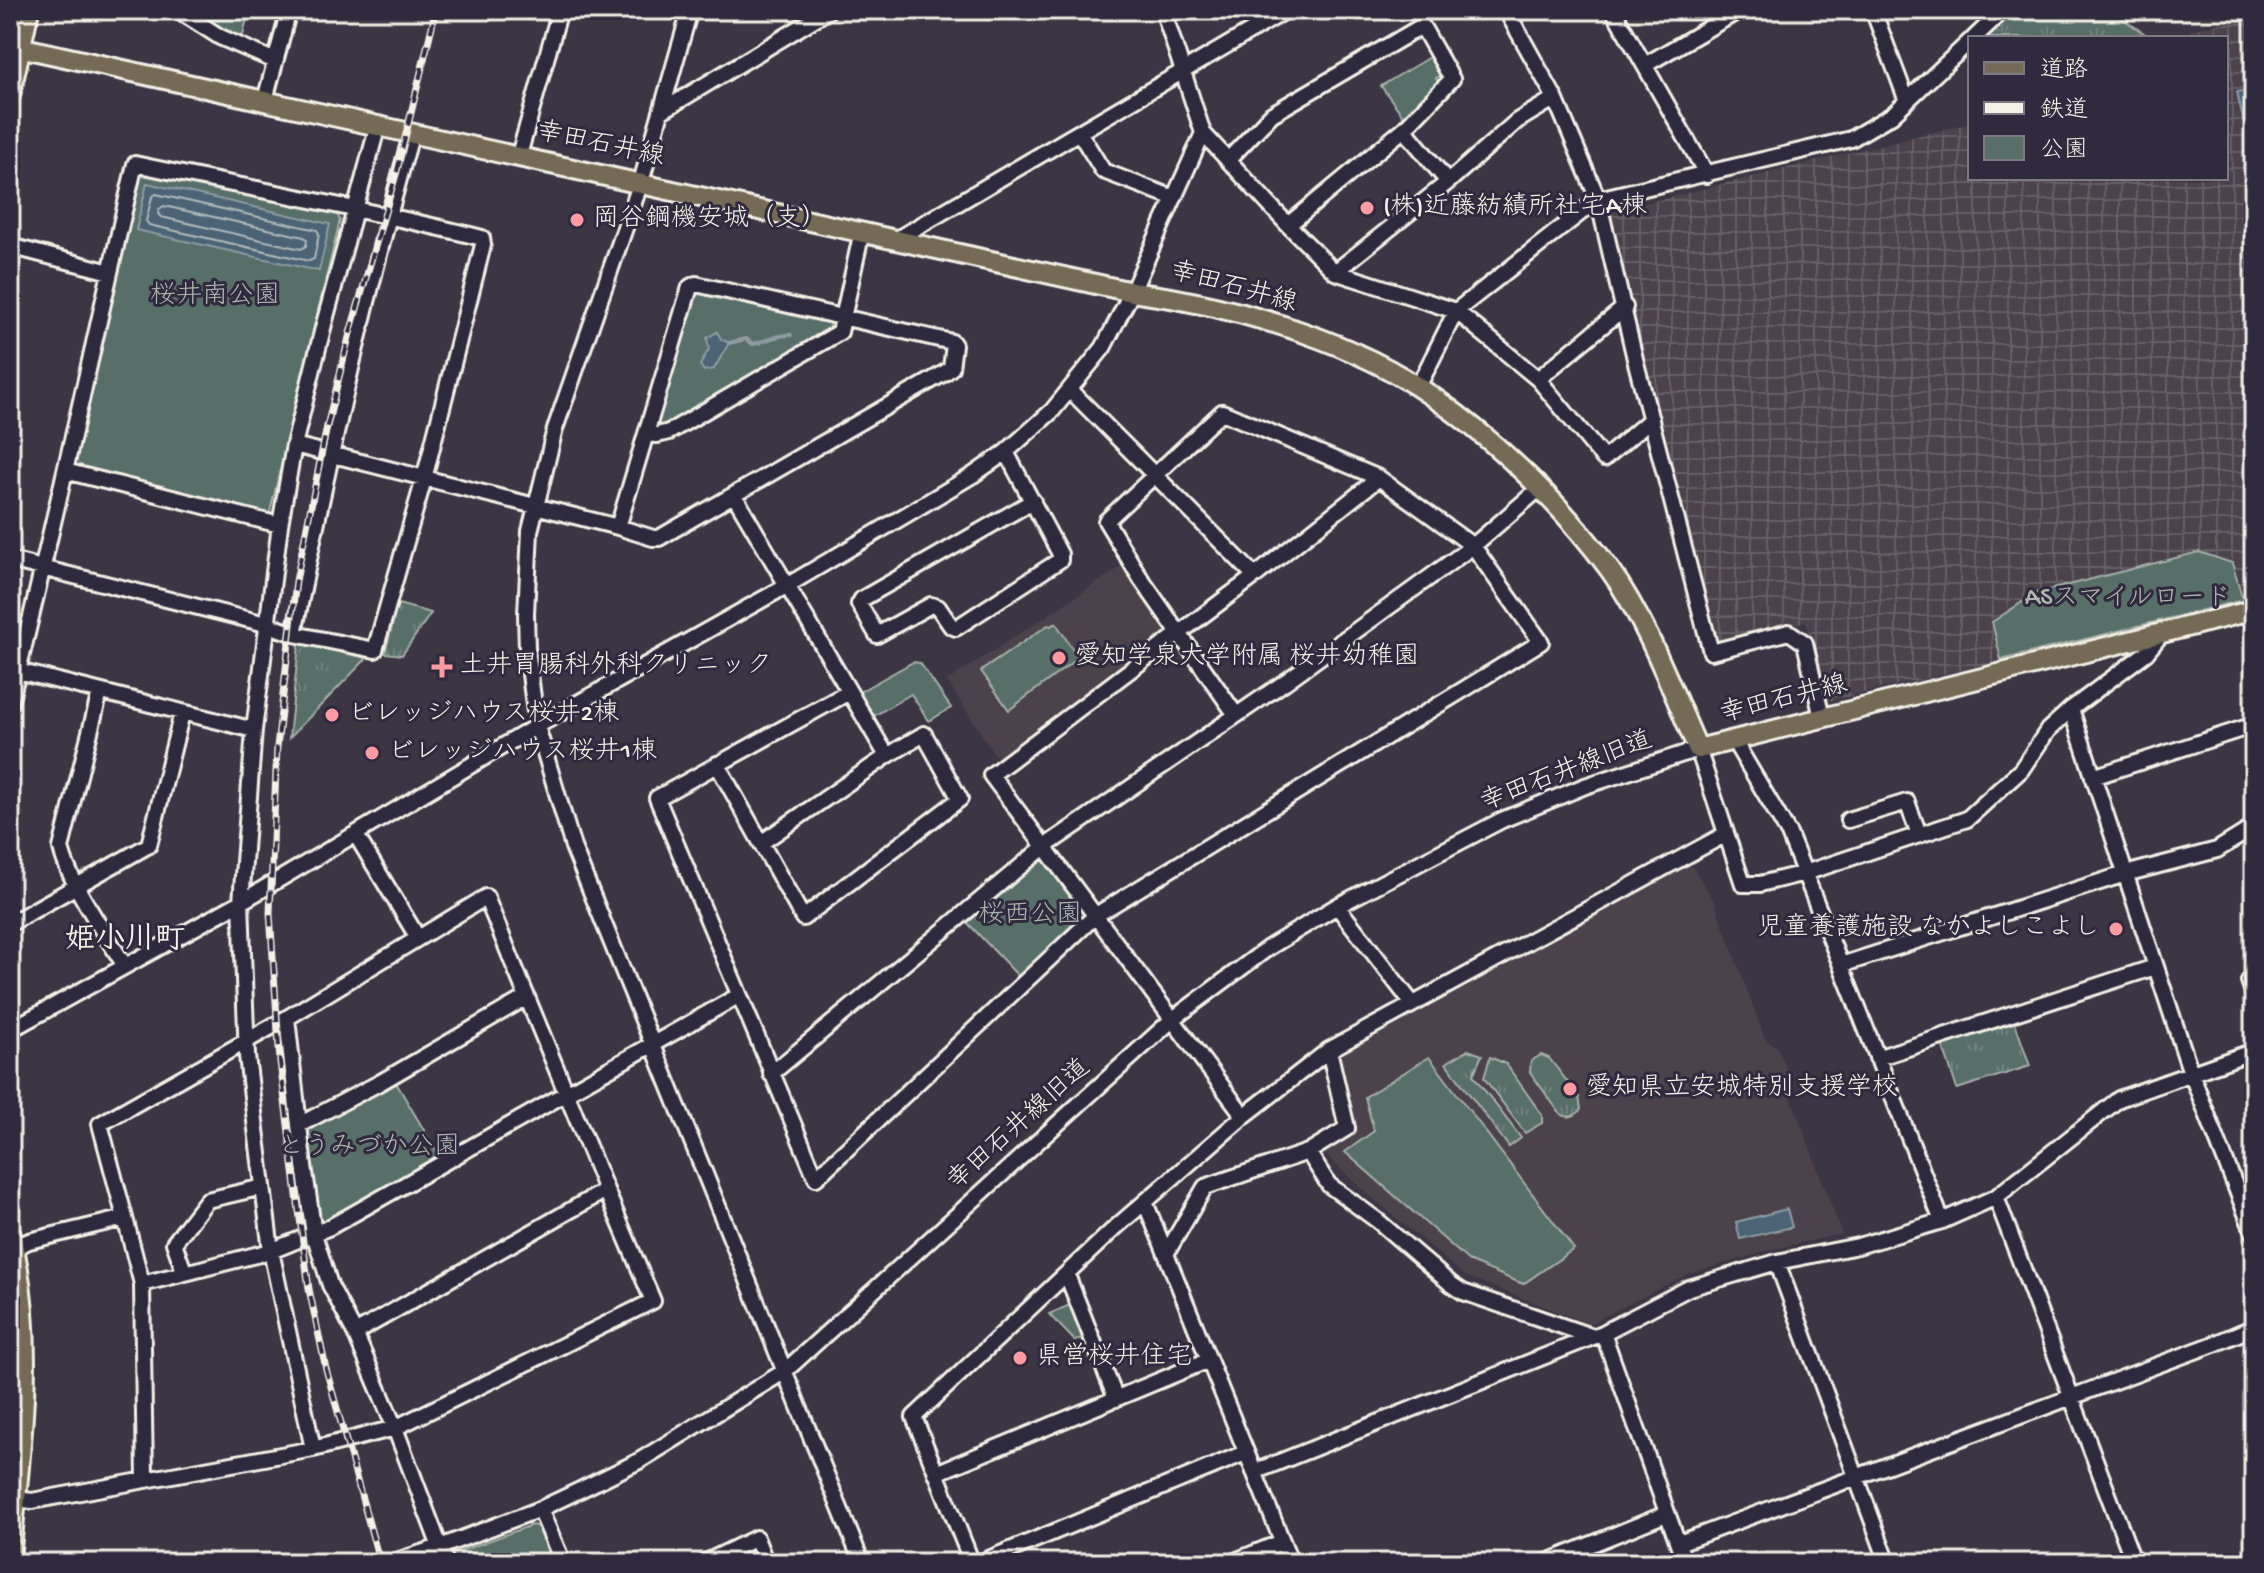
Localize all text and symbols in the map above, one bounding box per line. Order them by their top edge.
legend [1968,36,2228,180]
text: 道路 [2040,56,2088,86]
text: 鉄道 [2040,96,2088,126]
street label: 幸田石井線 [533,115,667,175]
text: 公園 [2040,137,2088,166]
place label: (株)近藤紡績所社宅A棟 [1383,191,1647,224]
marker: (株)近藤紡績所社宅A棟 [1358,199,1376,217]
place label: 岡谷鋼機安城（支） [593,203,827,236]
marker: 岡谷鋼機安城（支） [568,211,586,229]
street label: 幸田石井線 [1166,255,1300,321]
park label: 桜井南公園 [150,280,280,313]
park label: ASスマイルロード [2025,584,2231,615]
place label: 愛知学泉大学附属 桜井幼稚園 [1075,641,1419,674]
marker: 愛知学泉大学附属 桜井幼稚園 [1050,649,1068,667]
place label: 土井胃腸科外科クリニック [460,650,772,683]
marker: 土井胃腸科外科クリニック [431,656,453,678]
street label: 幸田石井線 [1717,668,1851,732]
place label: ビレッジハウス桜井2棟 [348,698,619,731]
marker: ビレッジハウス桜井2棟 [323,706,341,724]
street label: 幸田石井線旧道 [1476,724,1658,820]
place label: ビレッジハウス桜井1棟 [388,736,657,769]
marker: ビレッジハウス桜井1棟 [363,744,381,762]
park label: 桜西公園 [978,900,1082,932]
place label: 児童養護施設 なかよしこよし [1757,912,2100,945]
marker: 児童養護施設 なかよしこよし [2107,920,2125,938]
district label: 姫小川町 [65,922,185,959]
street label: 幸田石井線旧道 [941,1052,1098,1198]
place label: 愛知県立安城特別支援学校 [1586,1072,1898,1105]
marker: 愛知県立安城特別支援学校 [1561,1080,1579,1098]
park label: とうみづか公園 [278,1133,460,1164]
place label: 県営桜井住宅 [1036,1341,1192,1374]
marker: 県営桜井住宅 [1011,1349,1029,1367]

